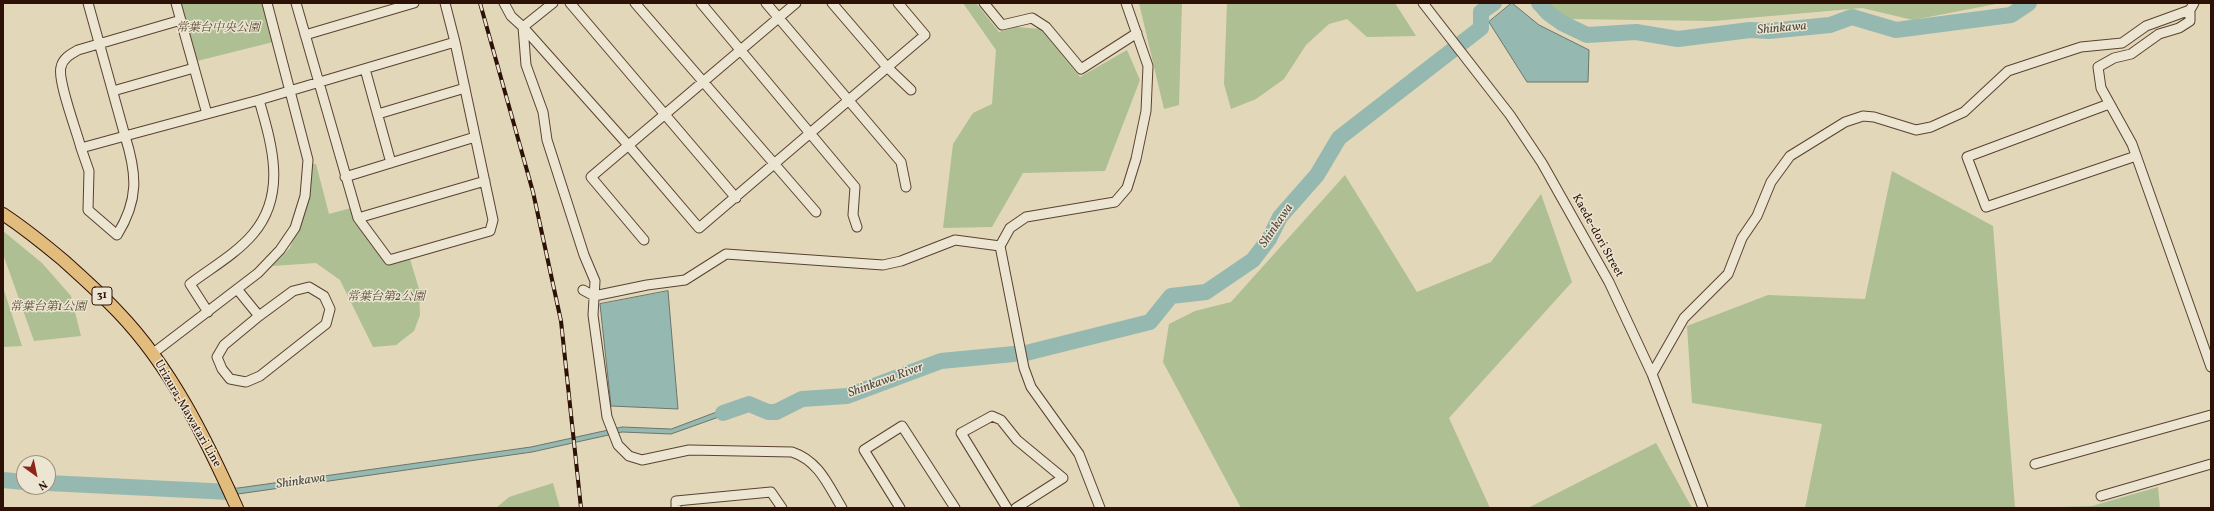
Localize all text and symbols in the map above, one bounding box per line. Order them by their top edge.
water label: Shinkawa [1757,19,1807,39]
park label: 常葉台中央公園 [176,22,260,36]
street label: Kaede-dori Street [1568,192,1626,280]
water label: Shinkawa [1257,201,1297,251]
road number: 31 [92,287,112,305]
park label: 常葉台第2公園 [347,291,425,305]
park label: 常葉台第1公園 [10,301,86,315]
street label: Urizura-Mawatari Line [150,358,224,470]
water label: Shinkawa River [846,360,926,402]
north arrow [16,455,56,495]
water label: Shinkawa [275,471,327,493]
text: N [35,476,50,493]

